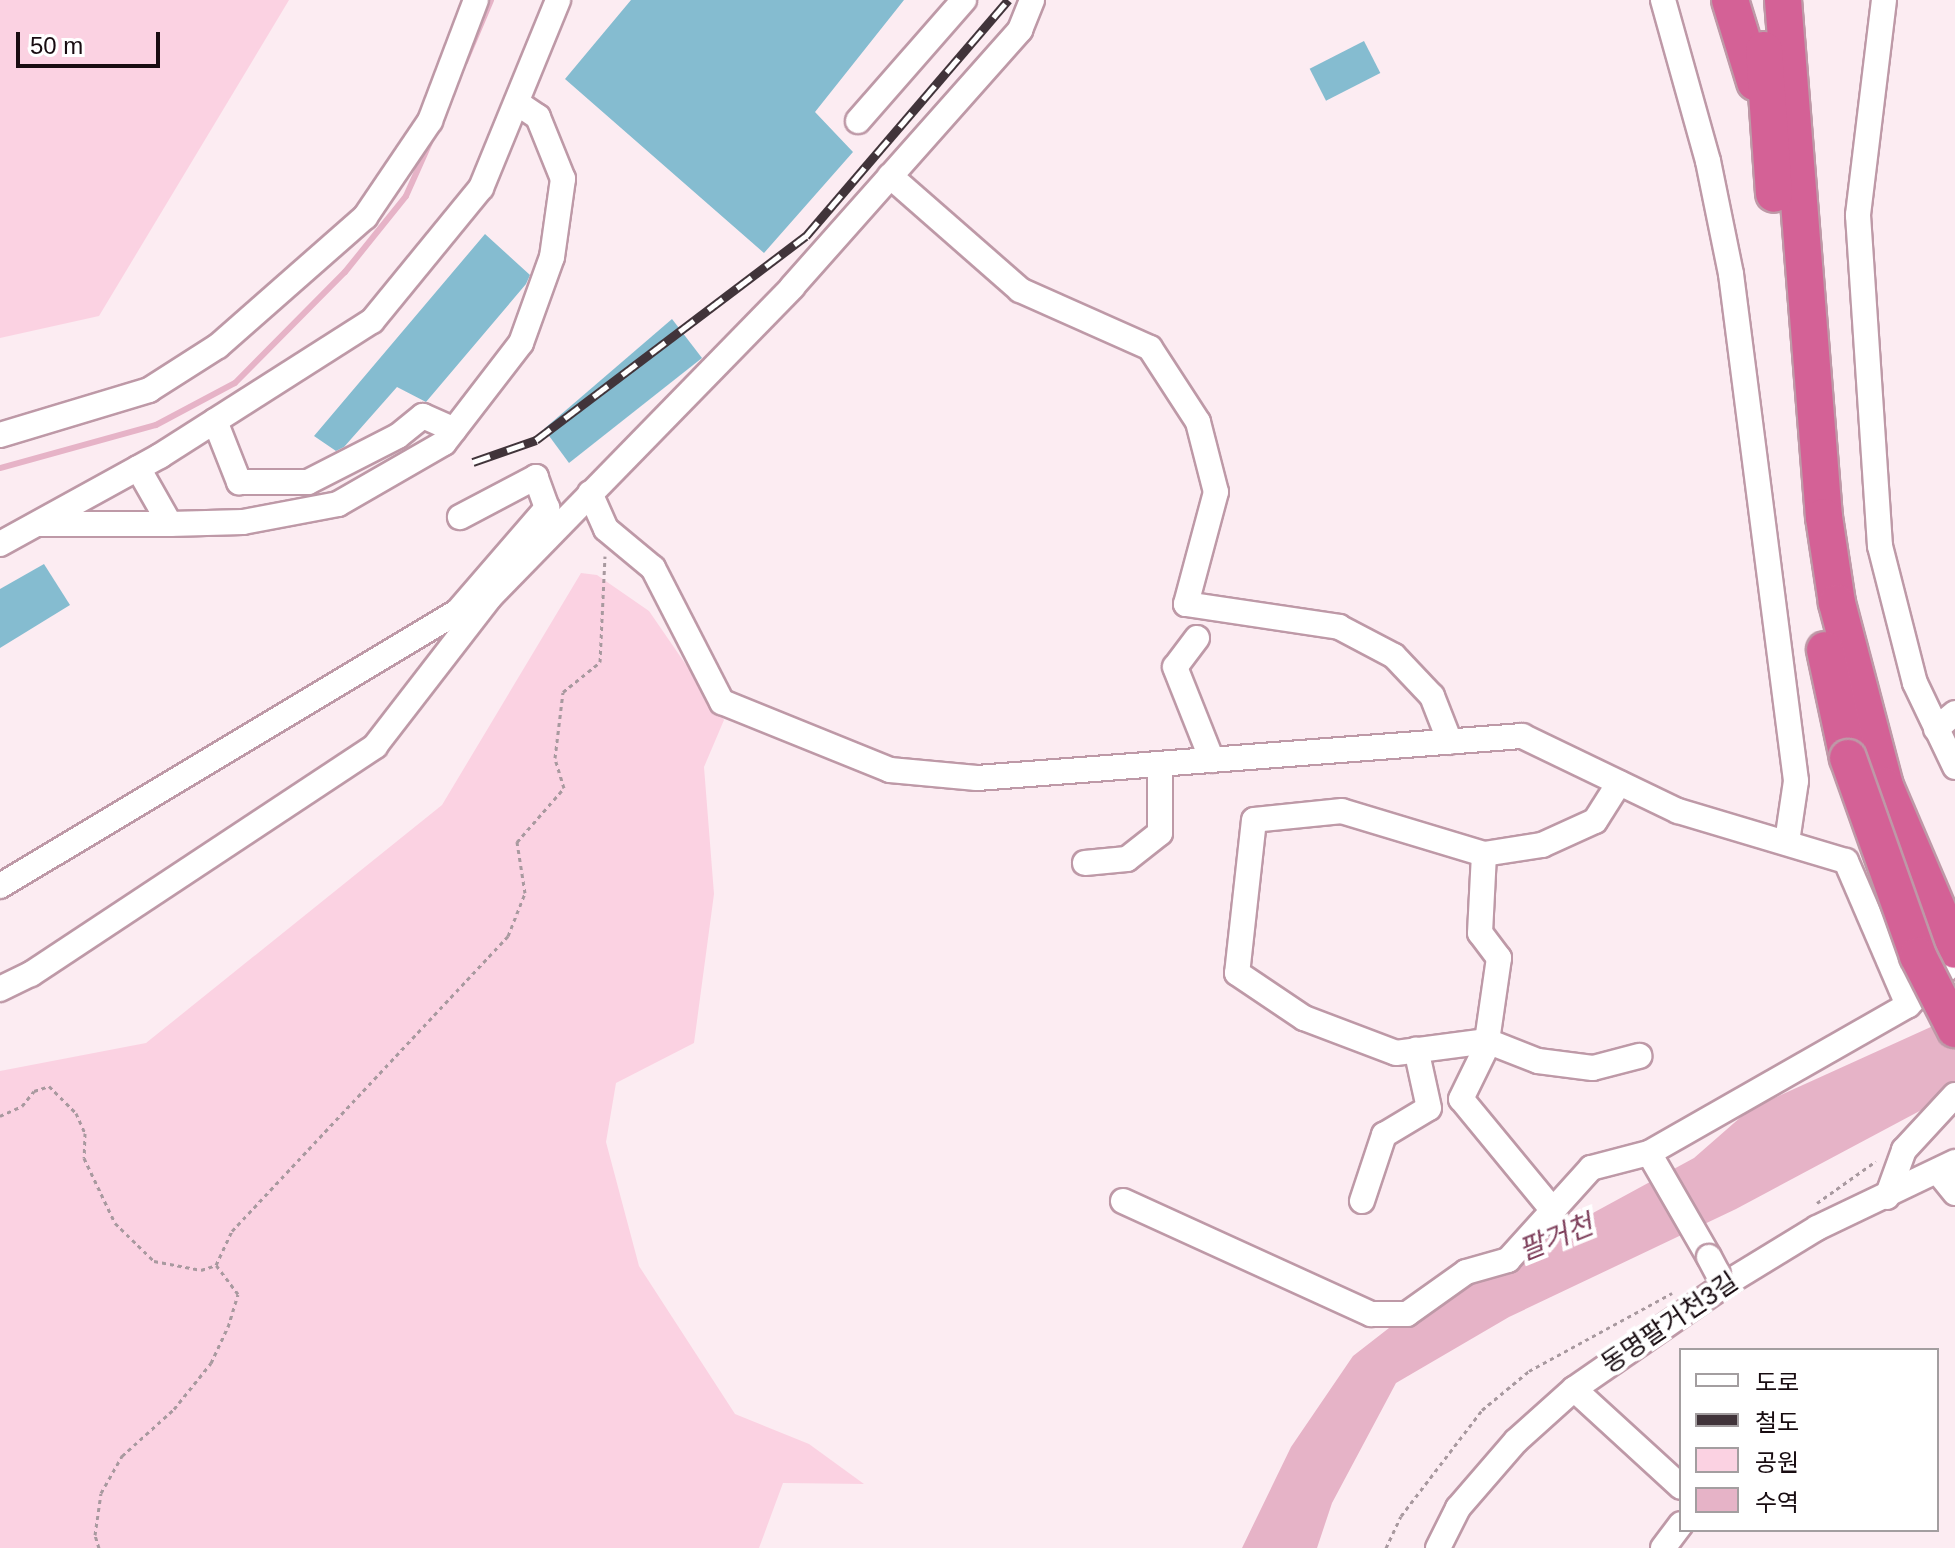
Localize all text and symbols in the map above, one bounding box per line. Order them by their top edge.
scale bar [20,16,164,66]
text: 50 m [30,32,83,59]
water label: 팔거천 [1514,1208,1598,1268]
street label: 동명팔거천3길 [1596,1266,1744,1380]
legend [1679,1348,1939,1532]
text: 도로 [1755,1369,1799,1396]
text: 철도 [1755,1409,1799,1436]
text: 공원 [1755,1449,1799,1476]
text: 수역 [1755,1489,1799,1516]

